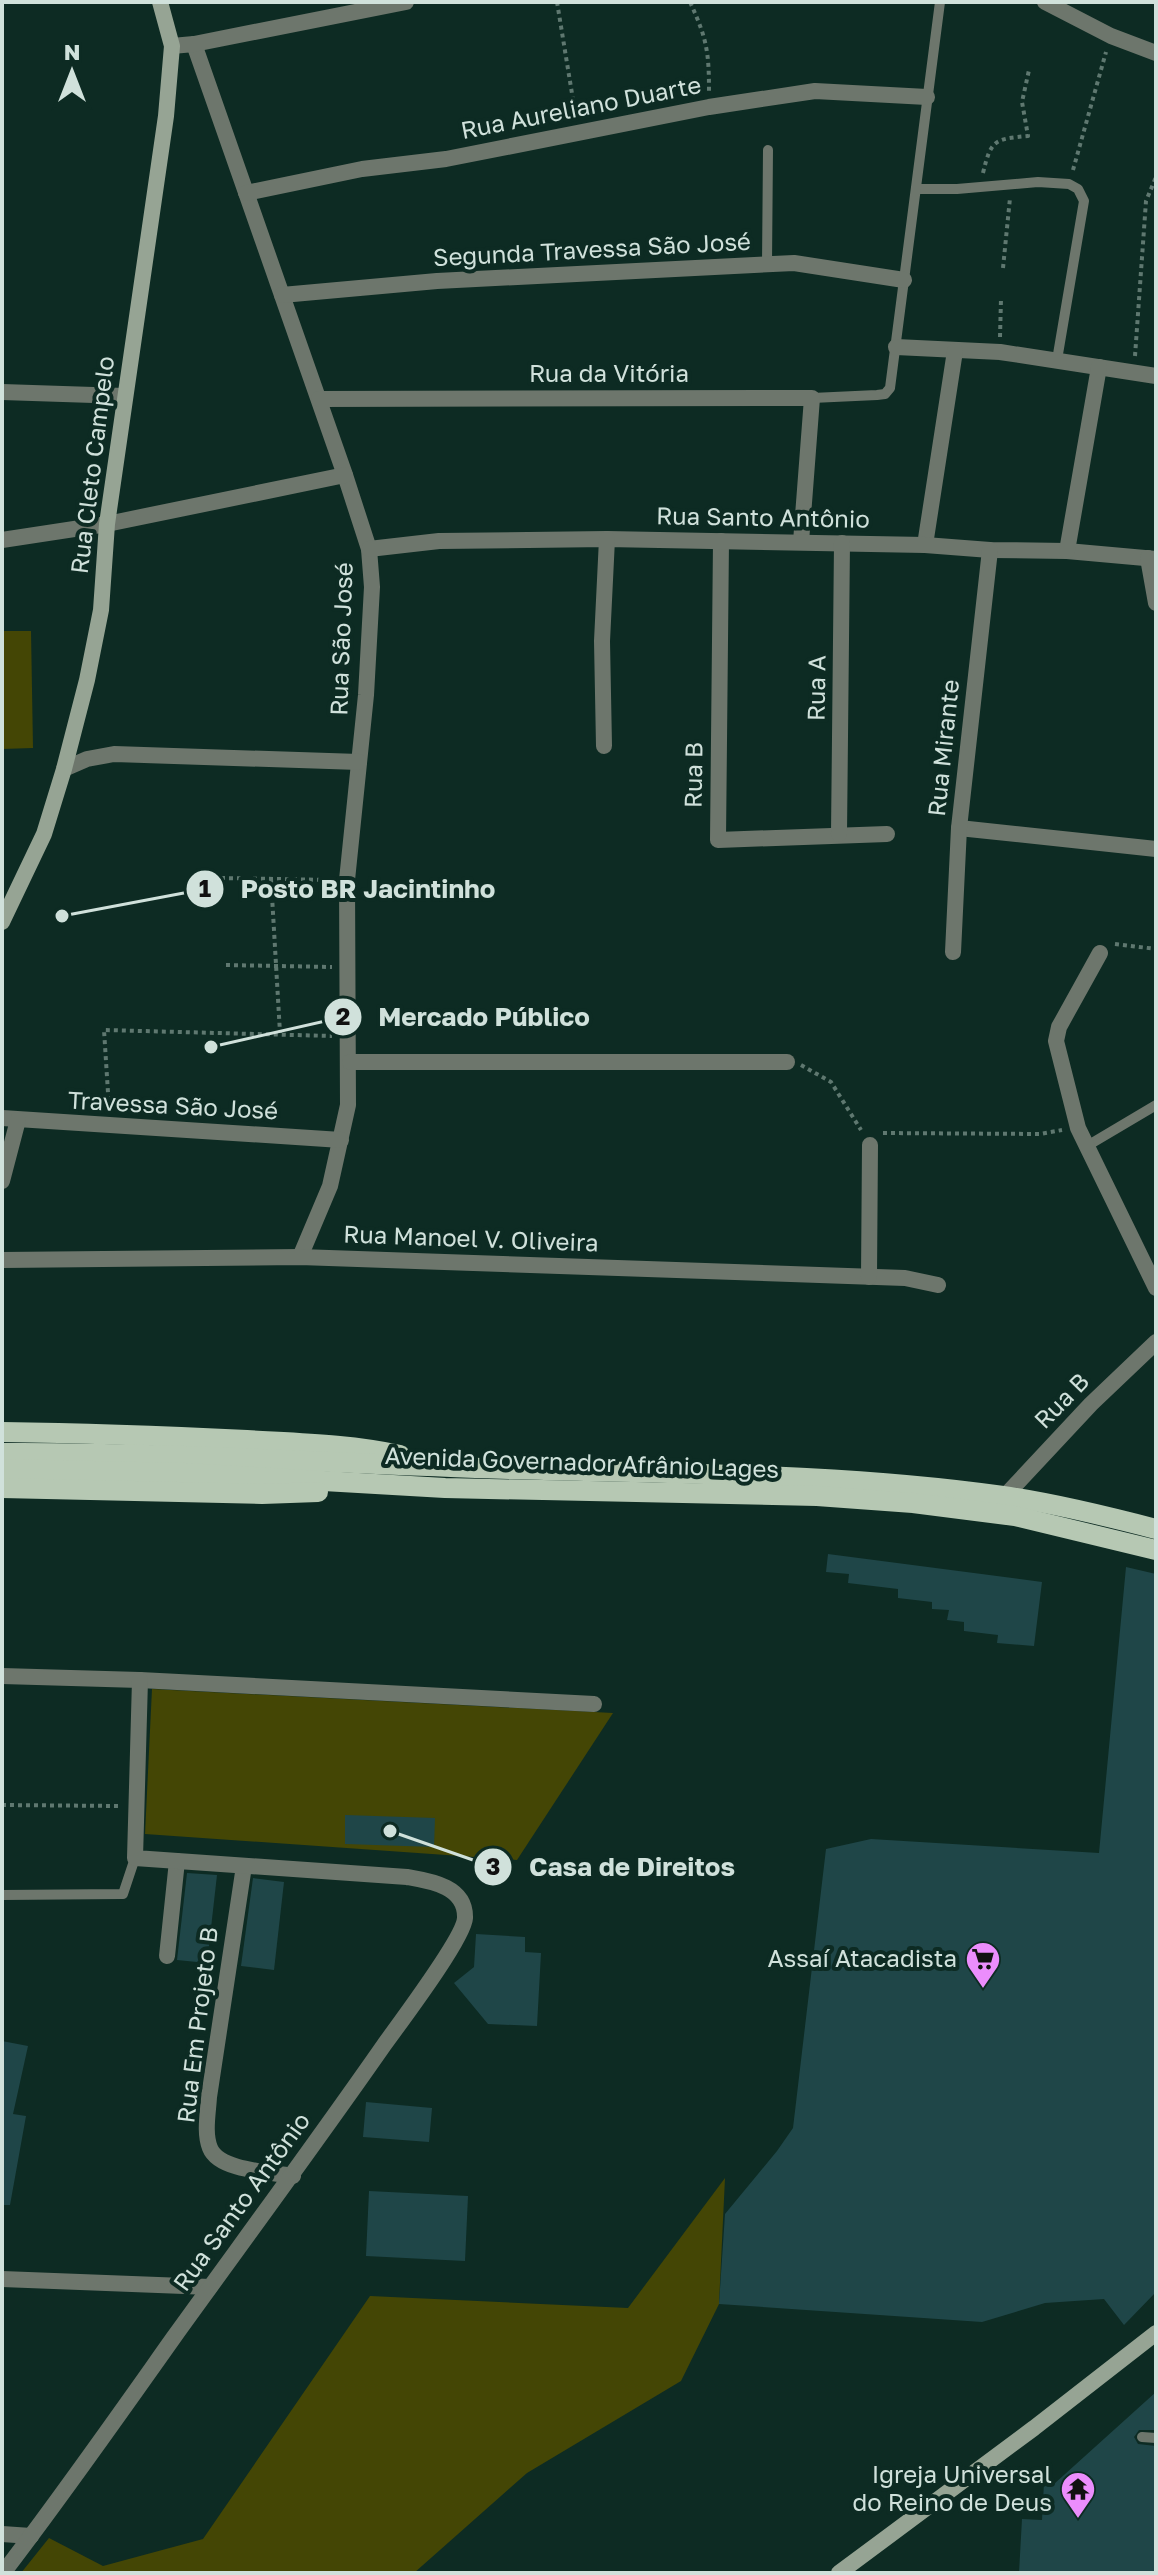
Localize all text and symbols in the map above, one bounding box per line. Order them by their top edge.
north arrow [32,32,112,112]
text: N [64,38,80,65]
street label: Rua Aureliano Duarte [458,69,703,144]
street label: Segunda Travessa São José [432,226,752,271]
street label: Rua Cleto Campelo [64,354,119,575]
street label: Rua da Vitória [529,358,689,387]
street label: Rua Santo Antônio [656,500,870,533]
street label: Rua São José [323,562,358,716]
street label: Rua A [800,655,831,721]
street label: Rua Mirante [921,678,964,818]
street label: Rua B [677,742,708,808]
callout: Posto BR Jacintinho [185,864,512,914]
text: 1 [199,873,211,902]
text: Posto BR Jacintinho [241,873,495,904]
callout: Mercado Público [323,992,606,1042]
text: 2 [336,1001,350,1030]
text: Mercado Público [378,1001,590,1032]
street label: Travessa São José [67,1085,279,1124]
street label: Rua Manoel V. Oliveira [343,1219,599,1256]
street label: Rua B [1028,1366,1094,1434]
street label: Avenida Governador Afrânio Lages [384,1440,780,1483]
callout: Casa de Direitos [473,1842,751,1892]
text: 3 [486,1851,500,1880]
text: Casa de Direitos [529,1851,735,1882]
street label: Rua Em Projeto B [170,1925,223,2125]
supermarket icon: Assaí Atacadista [964,1940,1002,1990]
place label: Assaí Atacadista [768,1943,957,1972]
street label: Rua Santo Antônio [166,2106,315,2296]
place label: Igreja Universal do Reino de Deus [853,2459,1052,2516]
temple icon: Igreja Universal do Reino de Deus [1059,2470,1097,2520]

